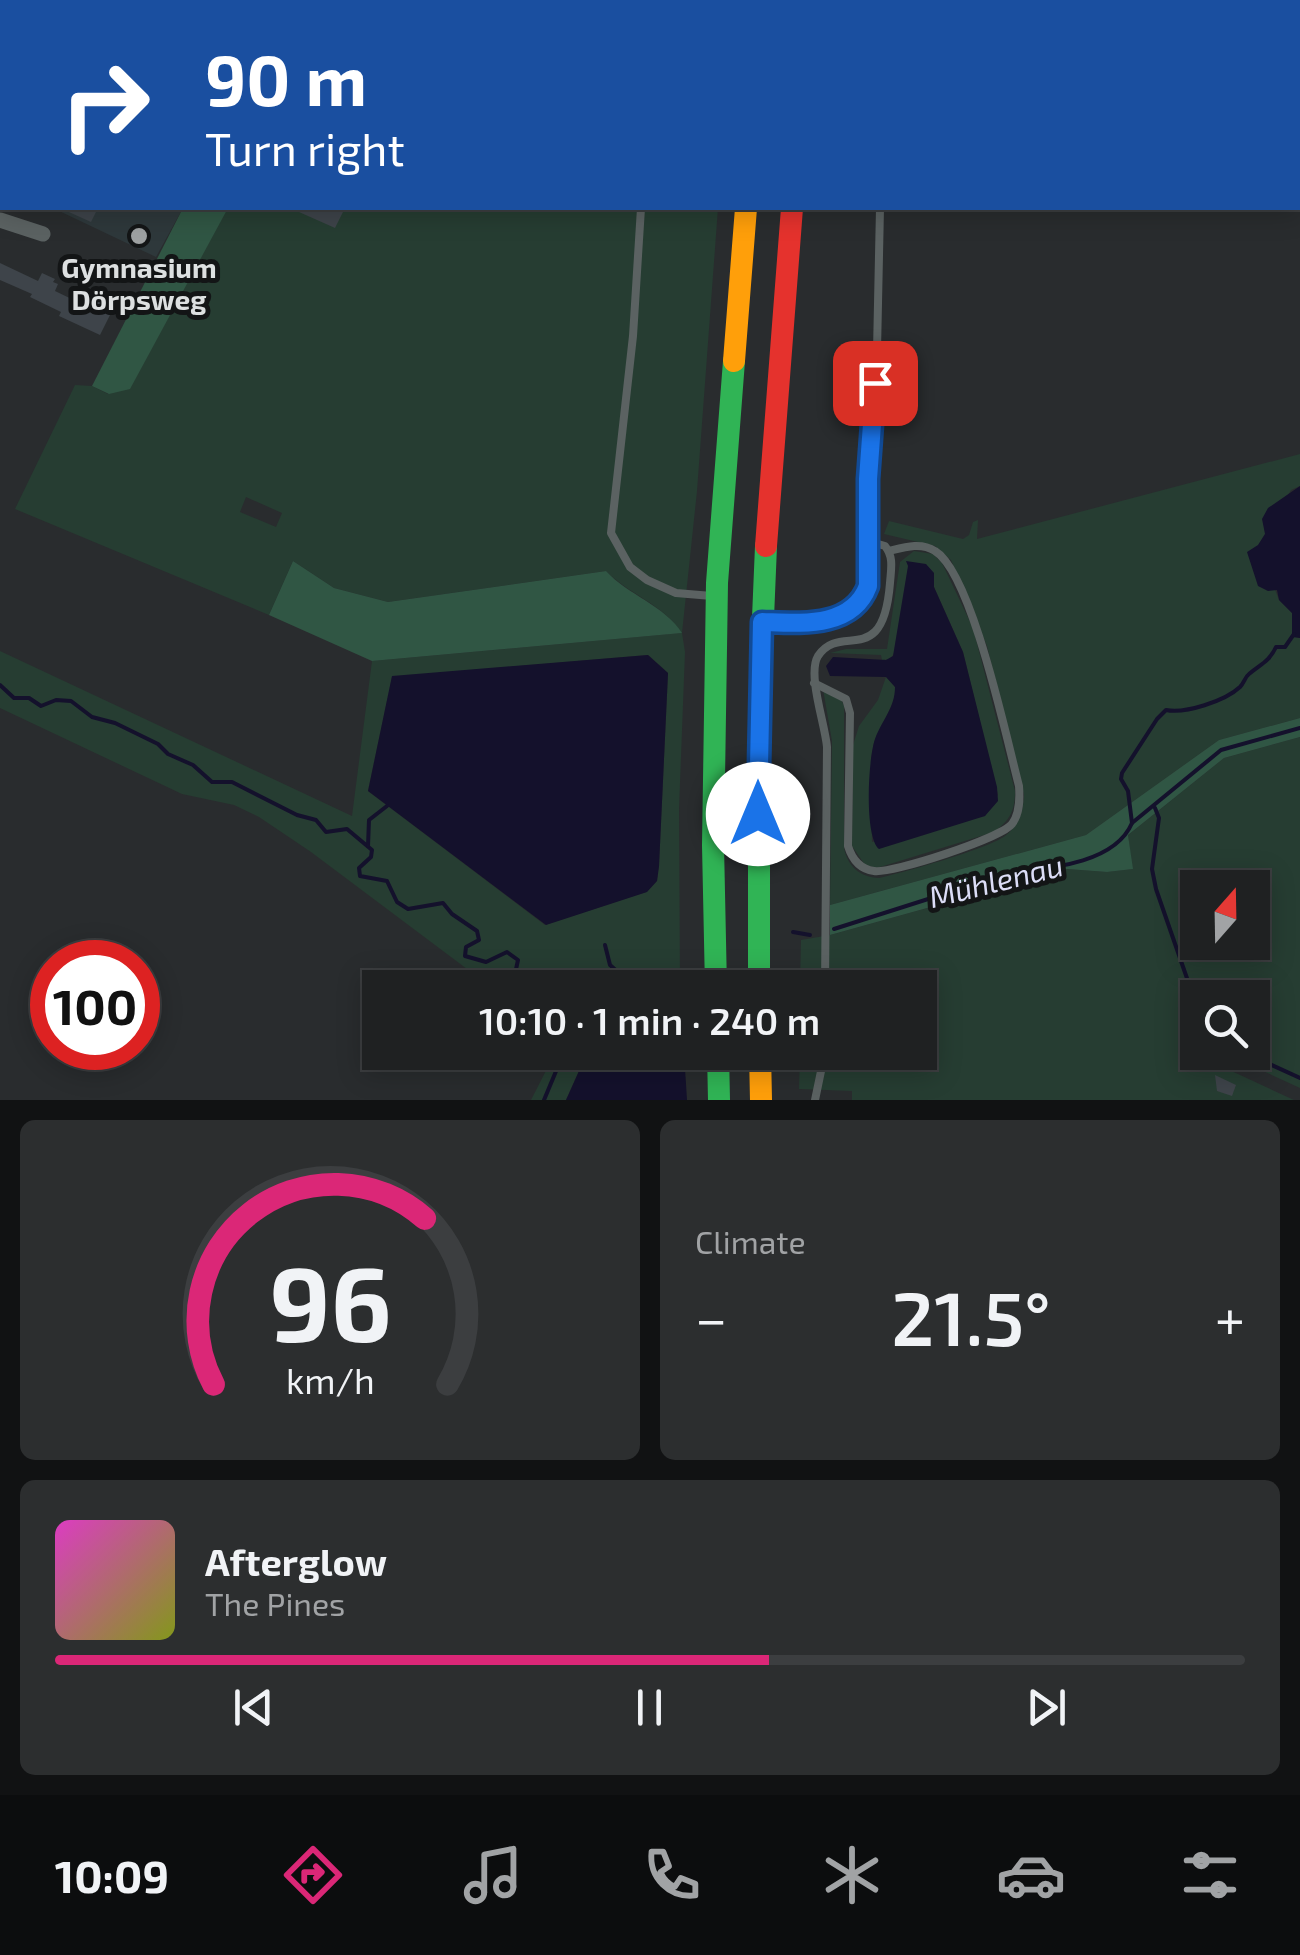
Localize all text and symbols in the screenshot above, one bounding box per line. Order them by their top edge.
text: 90 m [205,36,367,120]
icon: right [40,40,170,170]
text: Turn right [205,121,405,175]
marker: Gymnasium Dörpsweg [128,225,150,247]
place label: Gymnasium Dörpsweg [61,250,217,316]
pin [833,341,918,426]
icon: arrive [848,356,903,411]
position arrow [706,762,810,866]
water label: Mühlenau [925,846,1066,914]
north arrow [1180,870,1270,960]
map controls [1180,870,1270,1070]
speed limit sign: 100 [30,940,160,1070]
button: search [1180,980,1270,1070]
text: 10:10 · 1 min · 240 m [479,997,820,1043]
text: Climate [695,1222,806,1260]
text: 96 [269,1238,391,1363]
text: 21.5° [891,1271,1051,1361]
text: − [695,1284,727,1350]
text: + [1215,1284,1245,1350]
text: km/h [286,1358,374,1401]
text: Afterglow [205,1538,387,1584]
text: The Pines [205,1584,345,1622]
icon: previous [226,1680,281,1735]
icon: pause [622,1680,677,1735]
icon: next [1019,1680,1074,1735]
icon: directions [278,1840,348,1910]
icon: music [458,1840,528,1910]
icon: phone [637,1840,707,1910]
icon: climate [817,1840,887,1910]
icon: car [996,1840,1066,1910]
icon: filters [1175,1840,1245,1910]
text: 10:09 [55,1848,169,1902]

